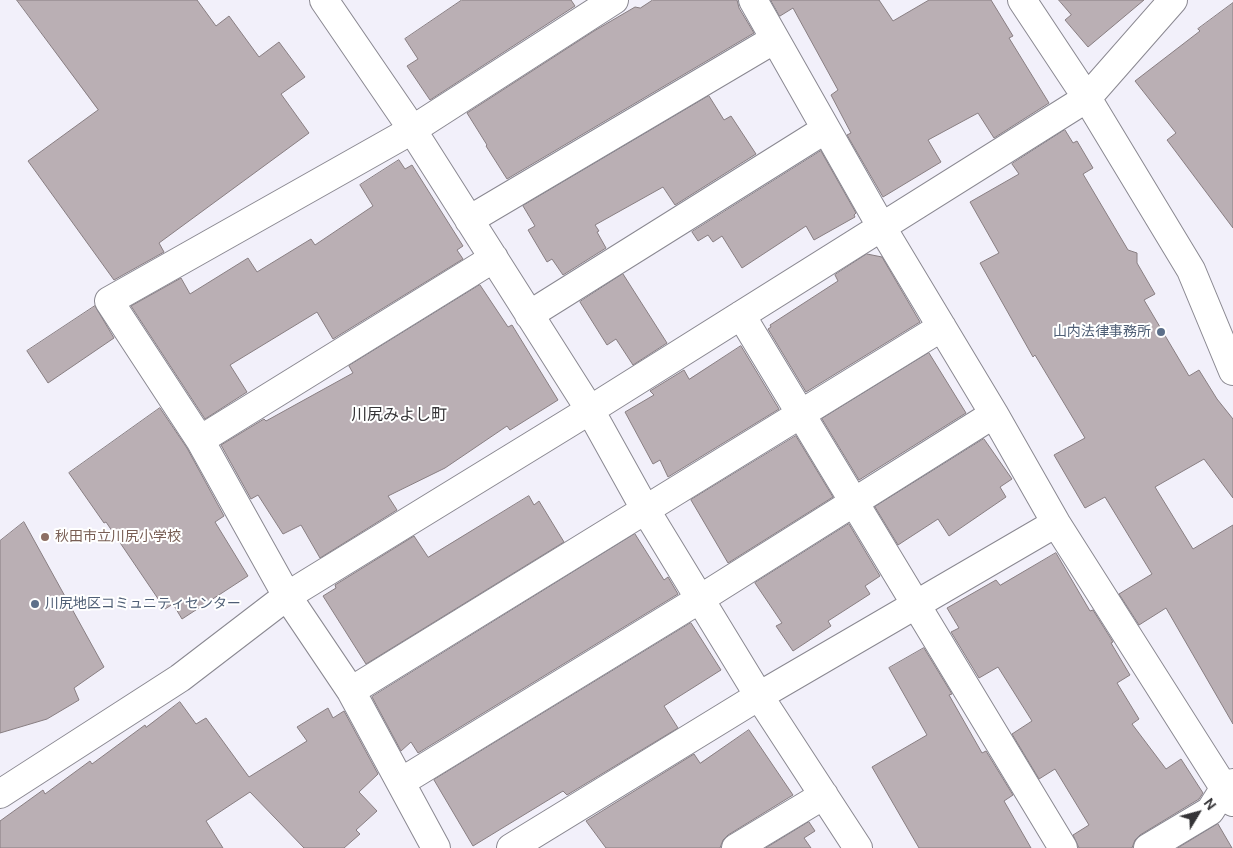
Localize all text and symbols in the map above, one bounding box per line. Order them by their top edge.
place label: 山内法律事務所 [1053,324,1151,340]
marker: 山内法律事務所 [1155,326,1167,338]
district label: 川尻みよし町 [351,406,447,426]
place label: 秋田市立川尻小学校 [55,529,181,545]
marker: 秋田市立川尻小学校 [39,531,51,543]
place label: 川尻地区コミュニティセンター [45,596,241,612]
marker: 川尻地区コミュニティセンター [29,598,41,610]
north arrow [1173,788,1223,838]
text: N [1200,794,1220,813]

